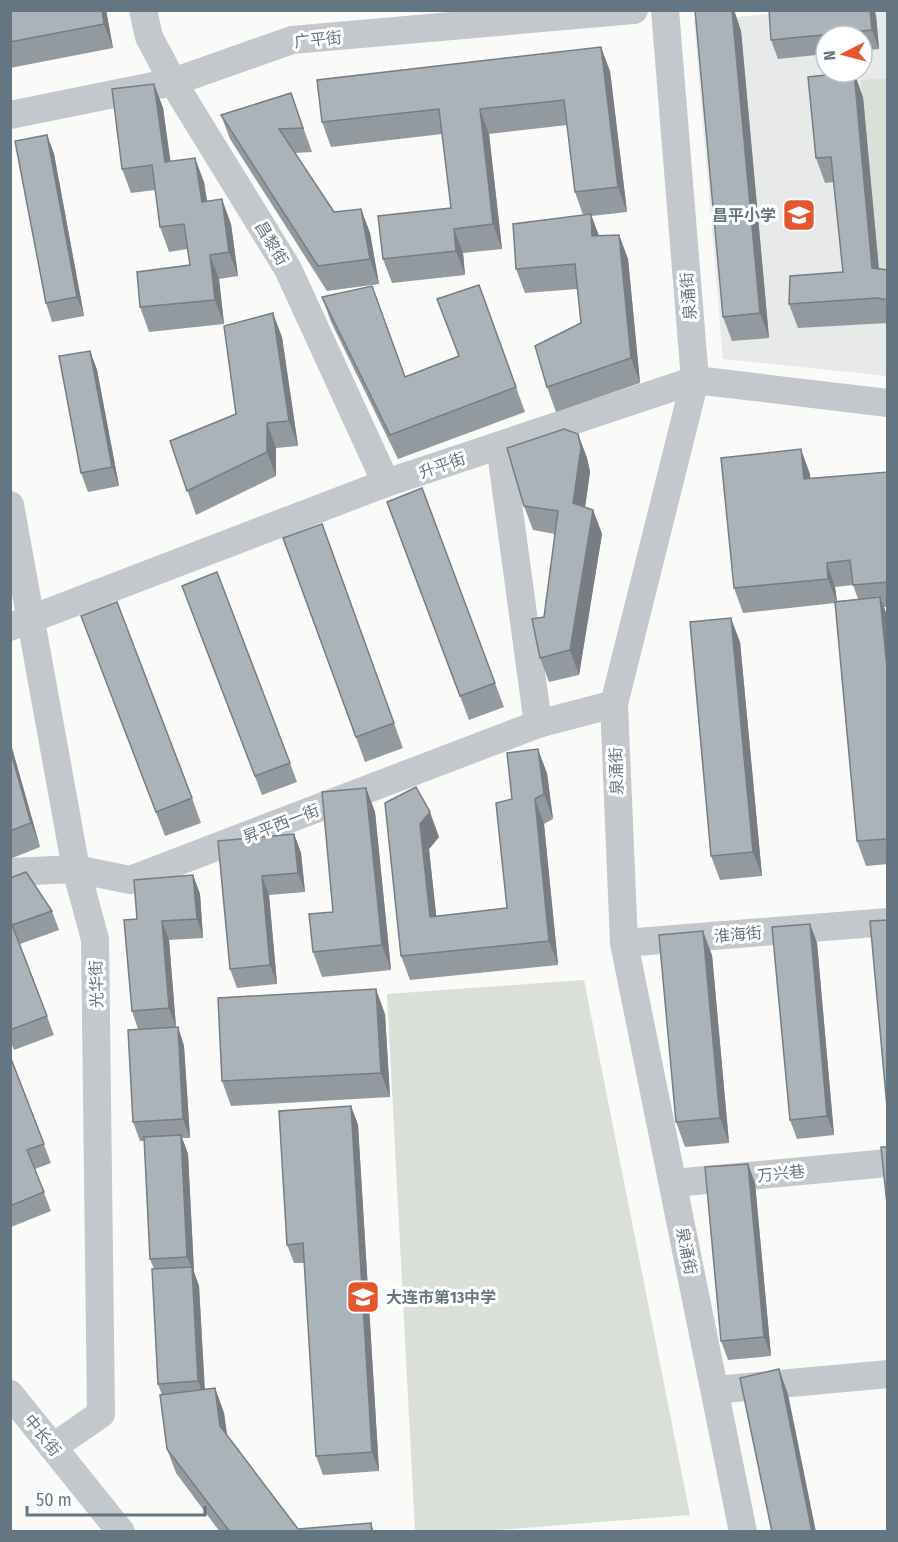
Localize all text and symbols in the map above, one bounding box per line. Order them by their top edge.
north arrow [814,24,874,84]
street label: 广平街 [293,28,343,51]
text: N [820,50,840,61]
school or university icon: 昌平小学 [781,197,817,233]
place label: 昌平小学 [712,206,776,225]
street label: 昌黎街 [251,218,292,269]
street label: 泉涌街 [677,271,700,321]
street label: 升平街 [416,449,468,482]
street label: 泉涌街 [606,747,627,795]
street label: 昇平西一街 [240,800,322,847]
street label: 淮海街 [713,923,763,946]
street label: 光华街 [87,960,106,1008]
street label: 万兴巷 [756,1162,806,1185]
street label: 泉涌街 [673,1226,700,1276]
school or university icon: 大连市第13中学 [345,1279,381,1315]
place label: 大连市第13中学 [386,1288,496,1307]
street label: 中长街 [20,1411,65,1460]
scale bar [27,1479,206,1517]
text: 50 m [36,1489,72,1511]

